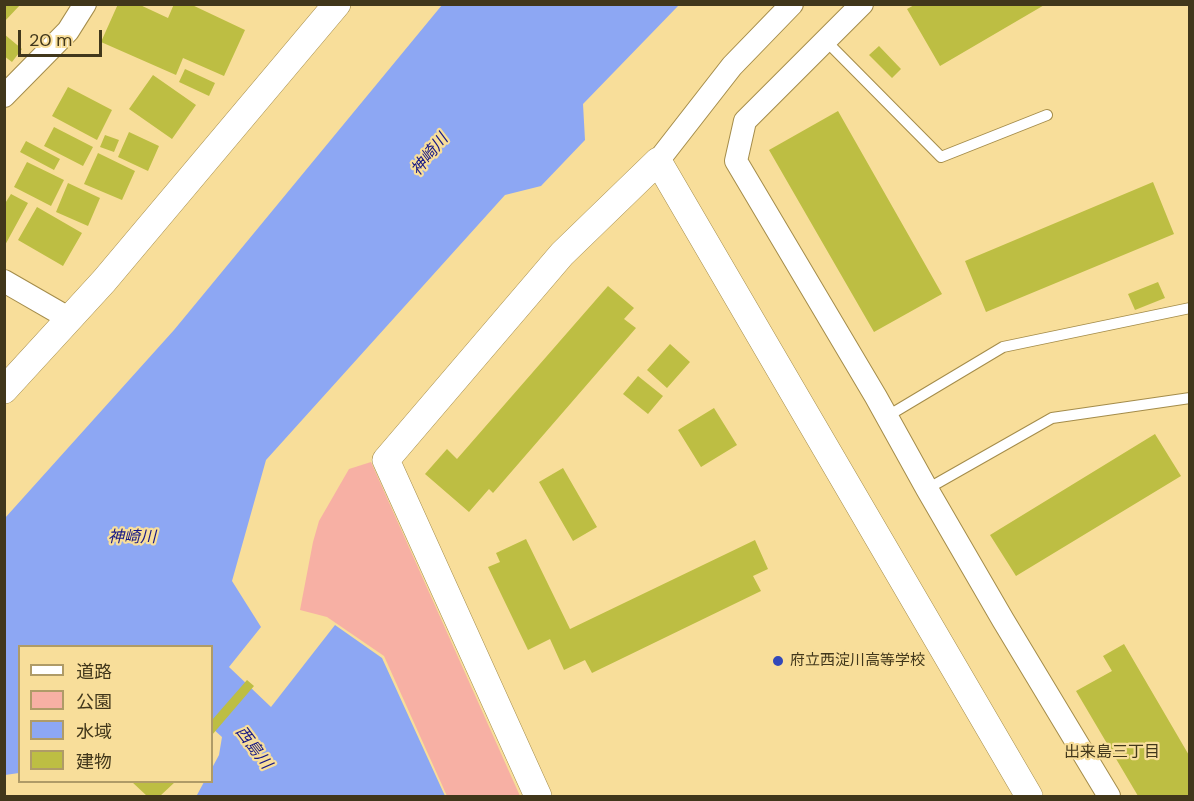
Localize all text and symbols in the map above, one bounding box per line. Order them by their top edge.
scale bar [21,18,105,56]
text: 20 m [29,28,72,52]
water label: 神崎川 [407,130,453,180]
water label: 神崎川 [108,528,156,548]
legend [18,645,213,783]
place label: 府立西淀川高等学校 [790,652,925,670]
marker: 府立西淀川高等学校 [771,654,785,668]
text: 道路 [76,660,112,684]
text: 公園 [76,690,112,714]
text: 水域 [76,720,112,744]
water label: 西島川 [231,723,275,773]
district label: 出来島三丁目 [1064,743,1160,763]
text: 建物 [76,750,112,774]

